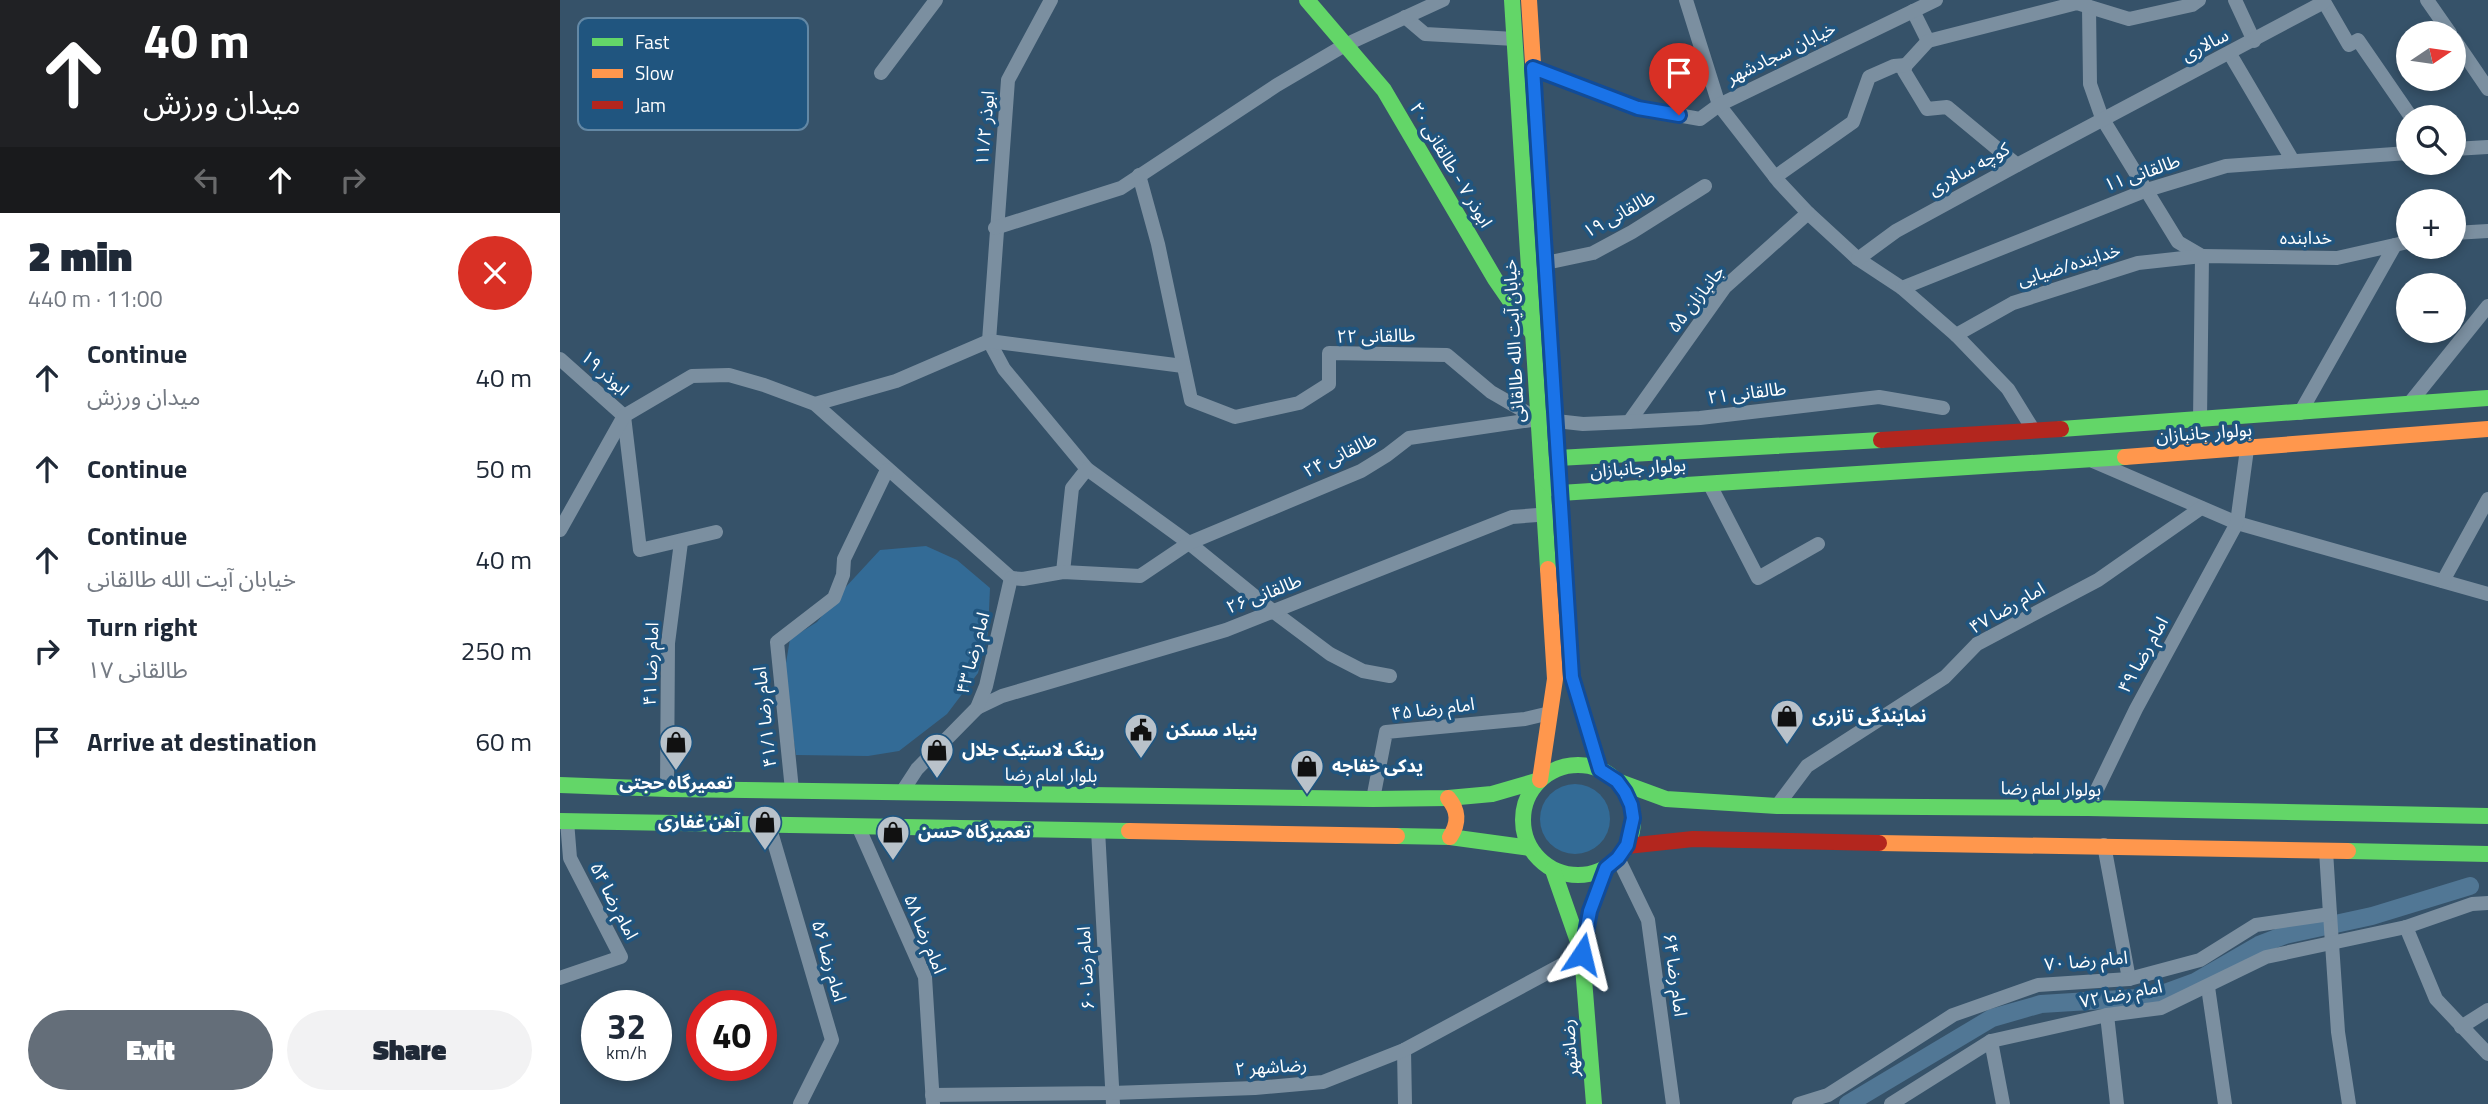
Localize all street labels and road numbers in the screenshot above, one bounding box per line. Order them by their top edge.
street label: خیابان سجادشهر [1721,14,1840,91]
street label: سالاری [2176,21,2233,68]
street label: ابوذر ۱۱/۲ [968,89,1001,167]
street label: ابوذر ۷ - طالقانی ۲۰ [1403,97,1500,232]
street label: کوچه سالاری [1923,135,2015,202]
street label: طالقانی ۱۱ [2100,147,2184,198]
street label: طالقانی ۱۹ [1578,183,1660,244]
street label: خدابنده [2280,224,2332,251]
street label: خدابنده/ضیایی [2014,236,2124,293]
street label: خیابان آیت الله طالقانی [1496,259,1531,423]
street label: جانبازان ۵۵ [1661,259,1731,338]
street label: طالقانی ۲۲ [1336,321,1416,350]
street label: ابوذر ۱۹ [575,343,636,402]
street label: طالقانی ۲۱ [1706,374,1788,411]
street label: بولوار جانبازان [2155,416,2253,449]
street label: طالقانی ۲۴ [1298,425,1381,484]
street label: بولوار جانبازان [1589,451,1687,484]
street label: طالقانی ۲۶ [1222,567,1305,620]
street label: امام رضا ۴۷ [1964,575,2050,641]
street label: امام رضا ۴۳ [949,609,997,697]
street label: امام رضا ۴۹ [2110,612,2176,698]
street label: امام رضا ۴۱ [636,622,666,706]
street label: امام رضا ۴۱/۱ [746,665,784,769]
street label: امام رضا ۴۵ [1390,690,1476,728]
street label: بلوار امام رضا [1004,760,1098,790]
street label: بولوار امام رضا [2000,774,2102,804]
street label: امام رضا ۵۴ [583,857,645,945]
street label: امام رضا ۵۸ [896,890,954,978]
street label: امام رضا ۵۶ [804,917,854,1005]
street label: امام رضا ۶۰ [1070,925,1102,1011]
street label: امام رضا ۶۴ [1655,932,1695,1018]
street label: امام رضا ۷۰ [2043,943,2129,979]
street label: امام رضا ۷۲ [2077,972,2165,1016]
street label: رضاشهر [1554,1018,1586,1079]
street label: رضاشهر ۲ [1234,1051,1308,1082]

